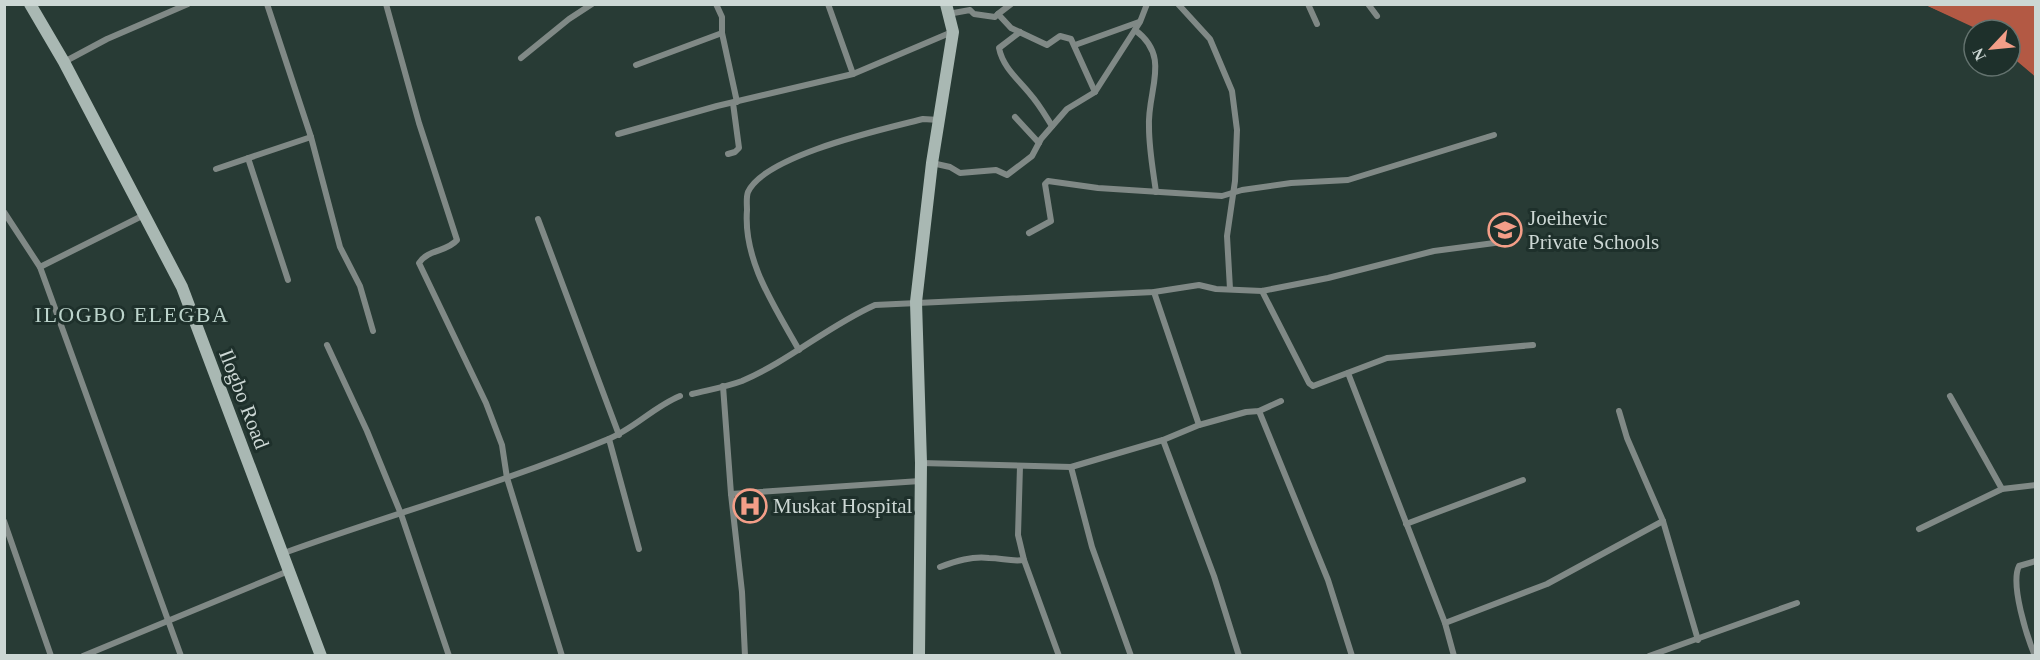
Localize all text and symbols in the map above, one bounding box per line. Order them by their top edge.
north arrow [1962,18,2022,78]
text: N [1969,45,1989,63]
place label: Joeihevic Private Schools [1528,206,1659,254]
school or university icon: Joeihevic Private Schools [1487,212,1523,248]
district label: ILOGBO ELEGBA [35,302,229,327]
street label: Ilogbo Road [214,346,274,453]
hospital icon: Muskat Hospital [732,488,768,524]
place label: Muskat Hospital [773,494,913,518]

